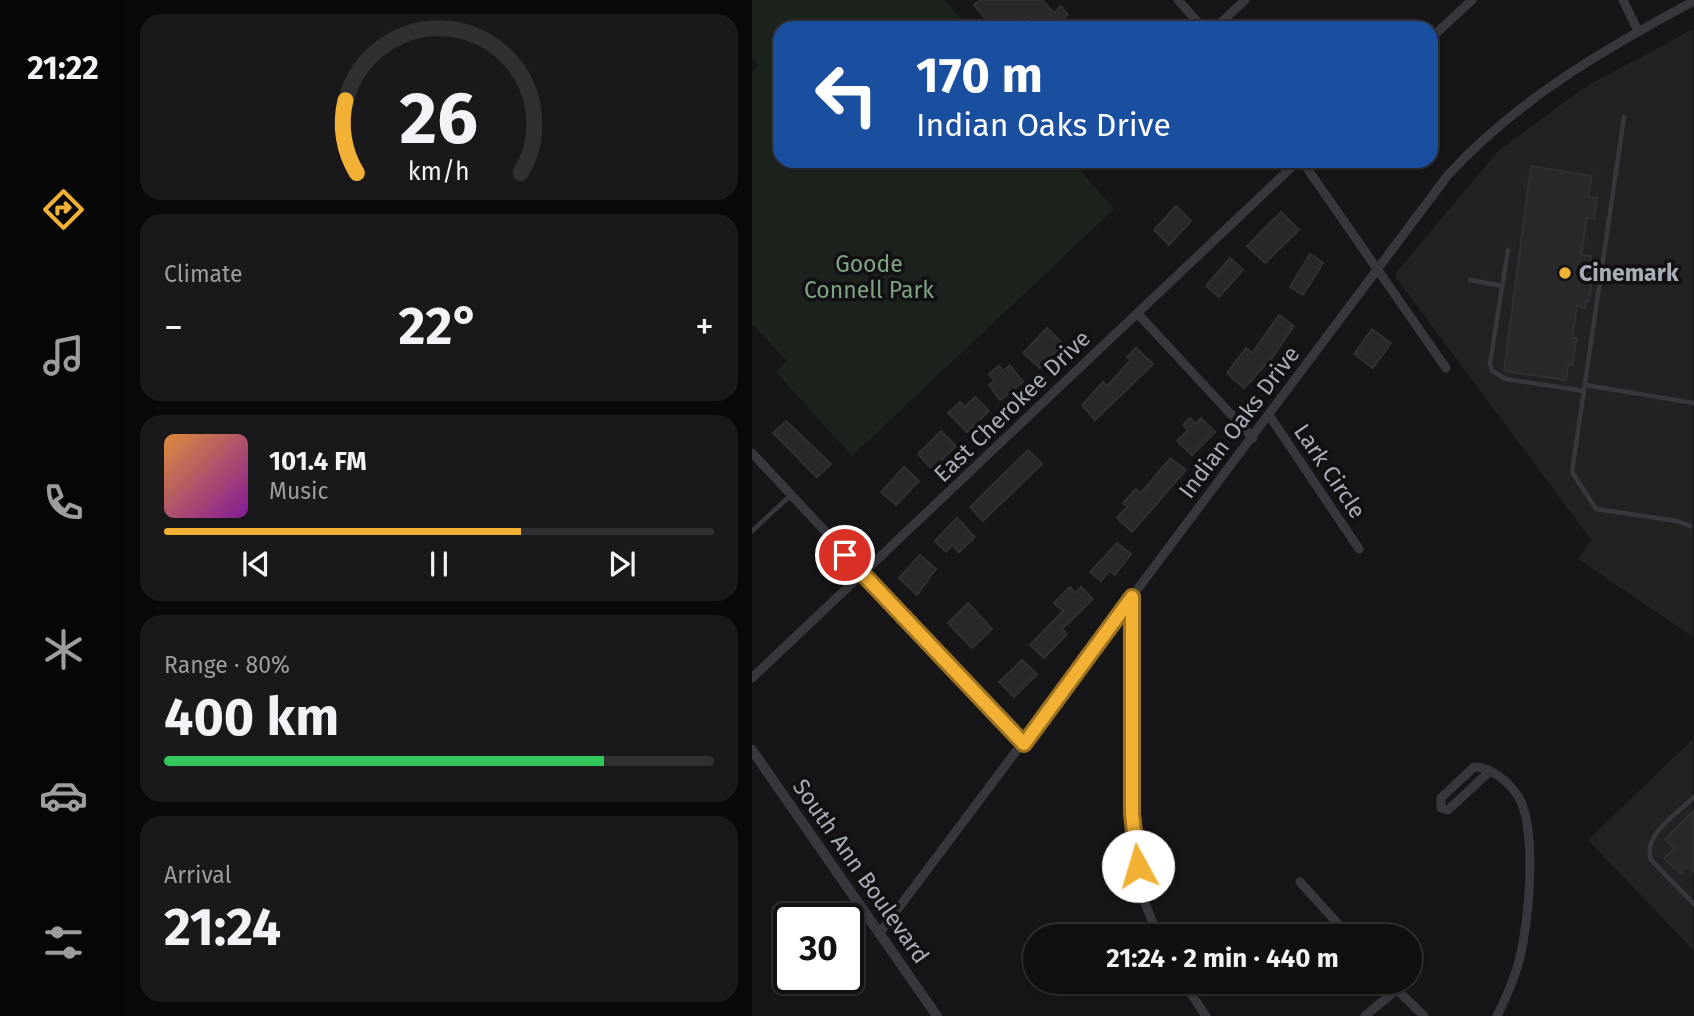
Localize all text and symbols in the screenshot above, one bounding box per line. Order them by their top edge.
text: 170 m [916,46,1043,105]
text: 21:22 [27,49,99,87]
icon: left [801,49,892,140]
text: 26 [400,76,478,163]
text: Indian Oaks Drive [916,106,1171,144]
text: km/h [408,157,470,187]
icon: directions [39,185,88,234]
park label: Goode Connell Park [804,250,934,304]
place label: Cinemark [1579,259,1679,287]
text: Climate [164,260,243,288]
marker: Cinemark [1557,265,1573,281]
text: 22° [399,295,479,358]
text: − [164,304,183,350]
text: + [695,304,714,350]
street label: East Cherokee Drive [928,324,1096,488]
icon: music [39,331,88,380]
street label: Indian Oaks Drive [1173,340,1305,504]
street label: Lark Circle [1288,418,1372,524]
text: 101.4 FM [269,446,367,477]
text: Music [269,477,329,505]
icon: phone [39,478,88,527]
pin [815,525,875,585]
icon: arrive [826,536,864,574]
icon: previous [237,545,275,583]
icon: pause [420,545,458,583]
icon: next [603,545,641,583]
icon: climate [39,625,88,674]
text: Range · 80% [164,651,290,679]
text: 400 km [164,686,339,749]
icon: car [39,771,88,820]
street label: South Ann Boulevard [787,773,935,969]
position arrow [1101,829,1175,903]
text: Arrival [164,861,231,889]
text: 21:24 [164,896,281,959]
speed limit sign: 30 [773,903,864,994]
icon: filters [39,918,88,967]
text: 21:24 · 2 min · 440 m [1106,943,1339,974]

